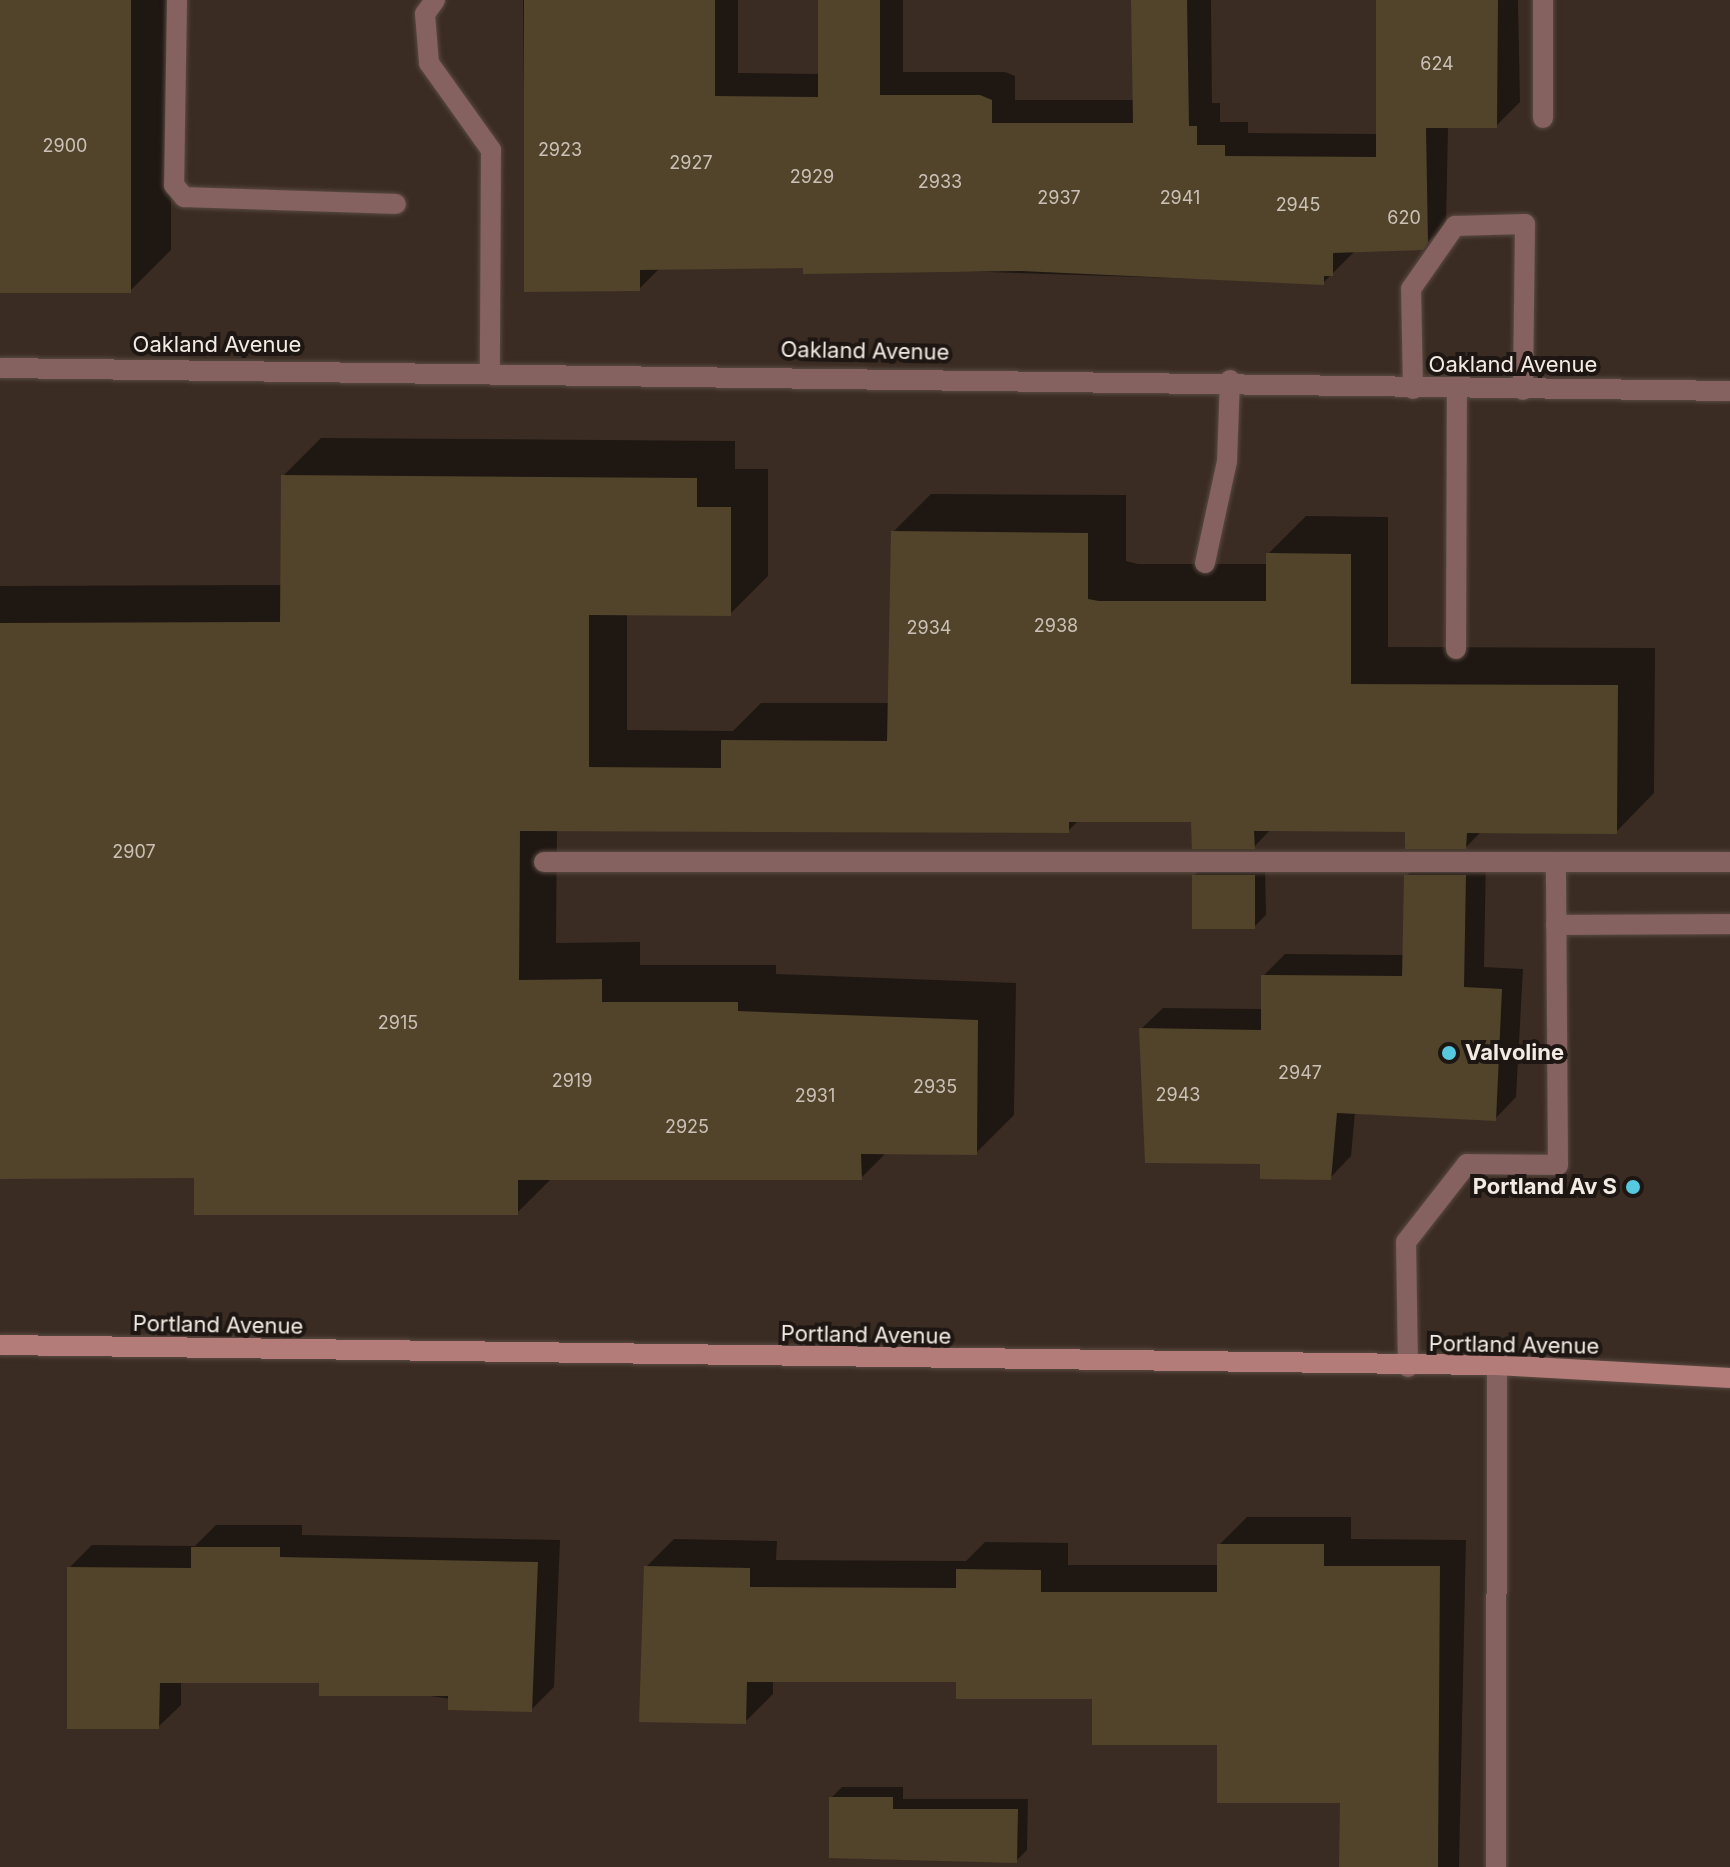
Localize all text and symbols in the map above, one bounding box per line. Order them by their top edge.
house number: 624 [1420,53,1454,75]
house number: 2900 [43,135,87,157]
house number: 2923 [538,139,582,161]
house number: 2927 [669,152,713,174]
house number: 2929 [790,166,834,188]
house number: 2933 [918,171,962,193]
house number: 2937 [1037,187,1081,209]
house number: 2941 [1160,187,1200,209]
house number: 2945 [1276,194,1320,216]
house number: 620 [1387,207,1421,229]
street label: Oakland Avenue [133,332,301,358]
street label: Oakland Avenue [780,336,950,366]
street label: Oakland Avenue [1429,352,1597,378]
house number: 2938 [1034,615,1078,637]
house number: 2934 [907,617,951,639]
house number: 2907 [112,841,156,863]
house number: 2915 [378,1012,418,1034]
place label: Valvoline [1465,1040,1564,1066]
marker: Valvoline [1440,1044,1458,1062]
house number: 2947 [1278,1062,1322,1084]
house number: 2919 [552,1070,592,1092]
house number: 2935 [913,1076,957,1098]
house number: 2943 [1156,1084,1200,1106]
house number: 2931 [795,1085,835,1107]
house number: 2925 [665,1116,709,1138]
place label: Portland Av S [1473,1174,1617,1200]
marker: Portland Av S [1624,1178,1642,1196]
street label: Portland Avenue [133,1310,303,1340]
street label: Portland Avenue [781,1320,951,1350]
street label: Portland Avenue [1429,1330,1599,1360]

